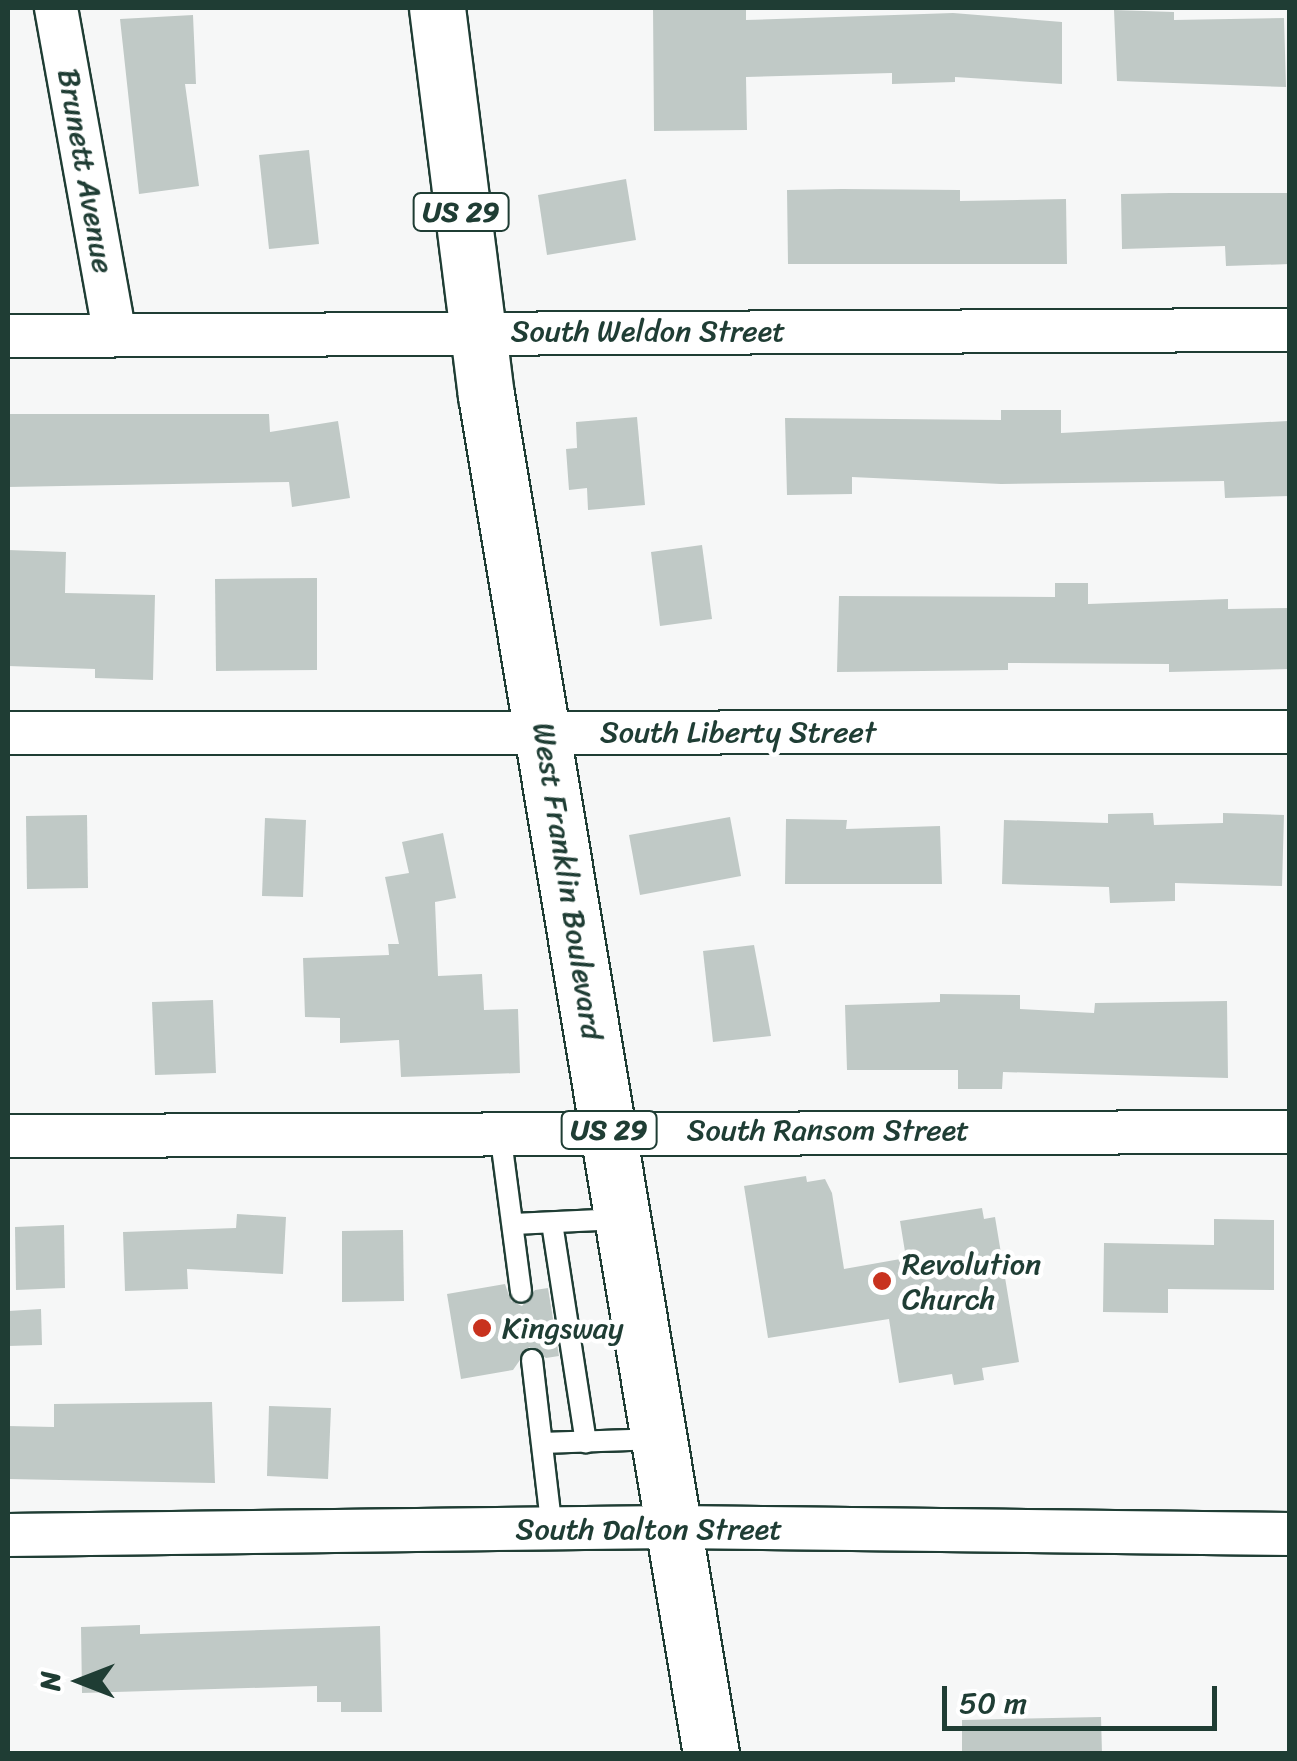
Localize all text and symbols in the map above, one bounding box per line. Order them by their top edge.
street label: Brunett Avenue [50,66,122,276]
road number: US 29 [411,189,511,235]
street label: South Weldon Street [510,313,786,349]
street label: South Liberty Street [600,714,876,750]
street label: West Franklin Boulevard [525,720,611,1042]
road number: US 29 [559,1107,659,1153]
street label: South Ransom Street [686,1112,970,1148]
place label: Revolution Church [902,1246,1041,1316]
marker: Revolution Church [871,1270,893,1292]
place label: Kingsway [502,1310,623,1346]
marker: Kingsway [471,1317,493,1339]
street label: South Dalton Street [515,1511,783,1547]
north arrow [30,1631,130,1731]
scale bar [947,1666,1222,1728]
text: N [25,1671,74,1691]
text: 50 m [959,1676,1027,1730]

